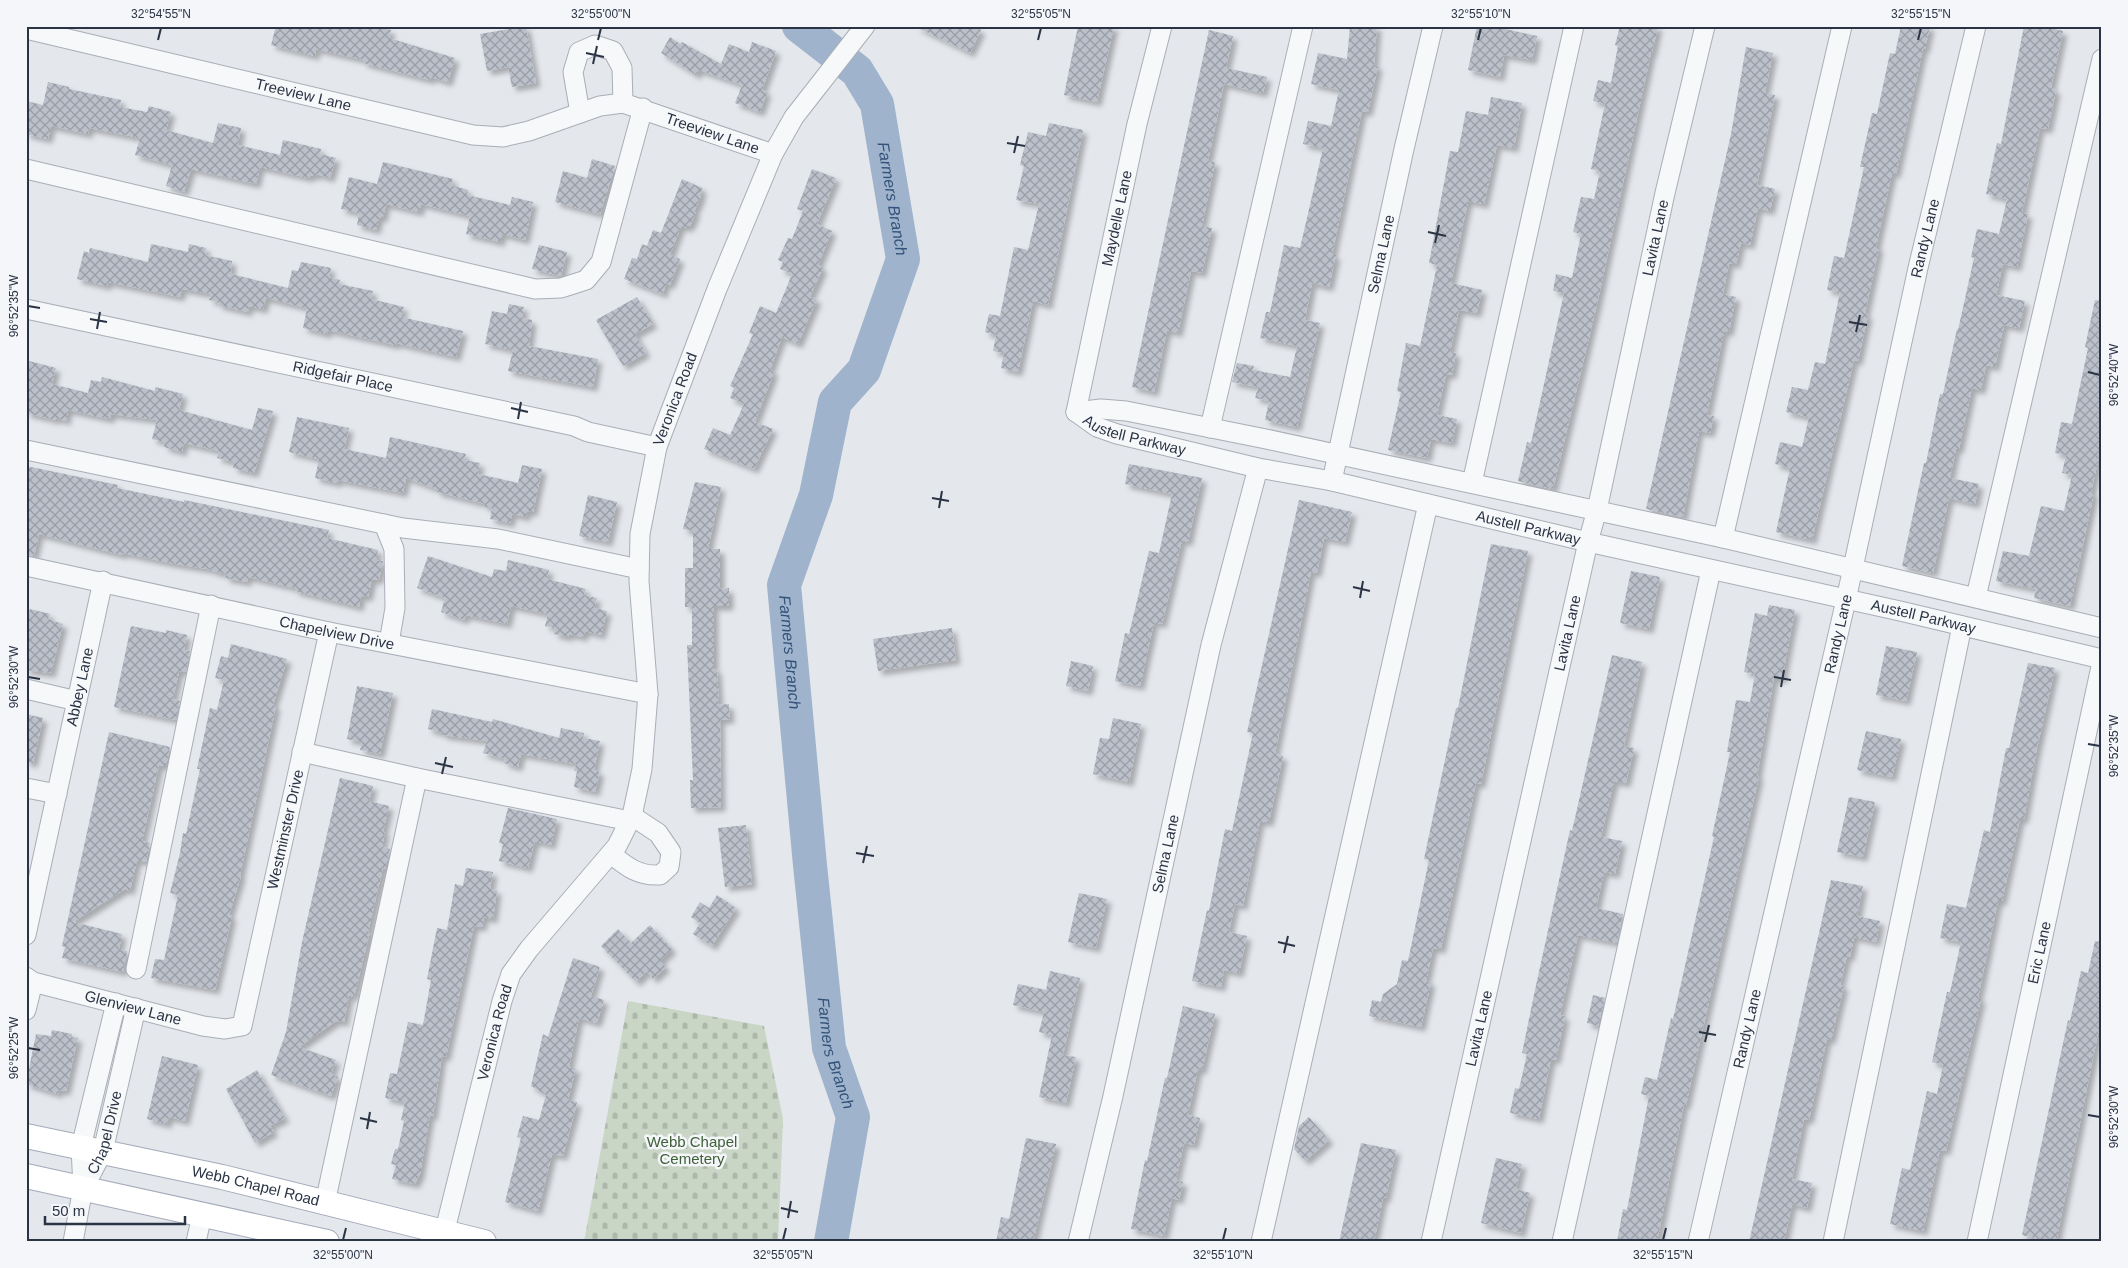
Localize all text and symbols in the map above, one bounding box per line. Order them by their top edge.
text: 32°54'55"N [131,7,191,21]
text: 32°55'00"N [571,7,631,21]
text: 32°55'05"N [1011,7,1071,21]
text: 32°55'10"N [1451,7,1511,21]
text: 32°55'15"N [1891,7,1951,21]
street label: Treeview Lane [254,75,353,114]
street label: Treeview Lane [663,109,762,157]
water label: Farmers Branch [875,141,910,257]
street label: Maydelle Lane [1098,169,1135,268]
street label: Randy Lane [1907,197,1942,279]
street label: Lavita Lane [1638,198,1671,277]
street label: Selma Lane [1364,213,1397,295]
text: 96°52'35"W [7,274,21,337]
text: 96°52'40"W [2107,343,2121,406]
street label: Veronica Road [649,350,700,448]
street label: Ridgefair Place [291,357,395,395]
street label: Austell Parkway [1080,411,1188,458]
street label: Austell Parkway [1475,507,1583,548]
street label: Lavita Lane [1550,593,1584,673]
street label: Randy Lane [1820,593,1855,675]
water label: Farmers Branch [776,594,804,710]
street label: Austell Parkway [1870,596,1978,637]
street label: Chapelview Drive [278,612,396,653]
text: 96°52'30"W [7,645,21,708]
street label: Abbey Lane [63,646,96,728]
text: 96°52'35"W [2107,714,2121,777]
street label: Westminster Drive [263,768,306,891]
street label: Selma Lane [1148,813,1182,895]
street label: Eric Lane [2024,920,2054,985]
street label: Veronica Road [474,982,515,1082]
street label: Glenview Lane [83,987,183,1028]
street label: Randy Lane [1729,987,1764,1070]
street label: Lavita Lane [1462,988,1495,1068]
water label: Farmers Branch [815,996,858,1111]
text: 96°52'25"W [7,1016,21,1079]
text: 96°52'30"W [2107,1085,2121,1148]
street label: Chapel Drive [83,1089,125,1177]
park label: Webb Chapel Cemetery [647,1133,737,1167]
street label: Webb Chapel Road [190,1162,321,1209]
scale bar [45,1193,185,1225]
text: 50 m [52,1202,85,1219]
text: 32°55'00"N [313,1248,373,1262]
text: 32°55'05"N [753,1248,813,1262]
text: 32°55'10"N [1193,1248,1253,1262]
text: 32°55'15"N [1633,1248,1693,1262]

